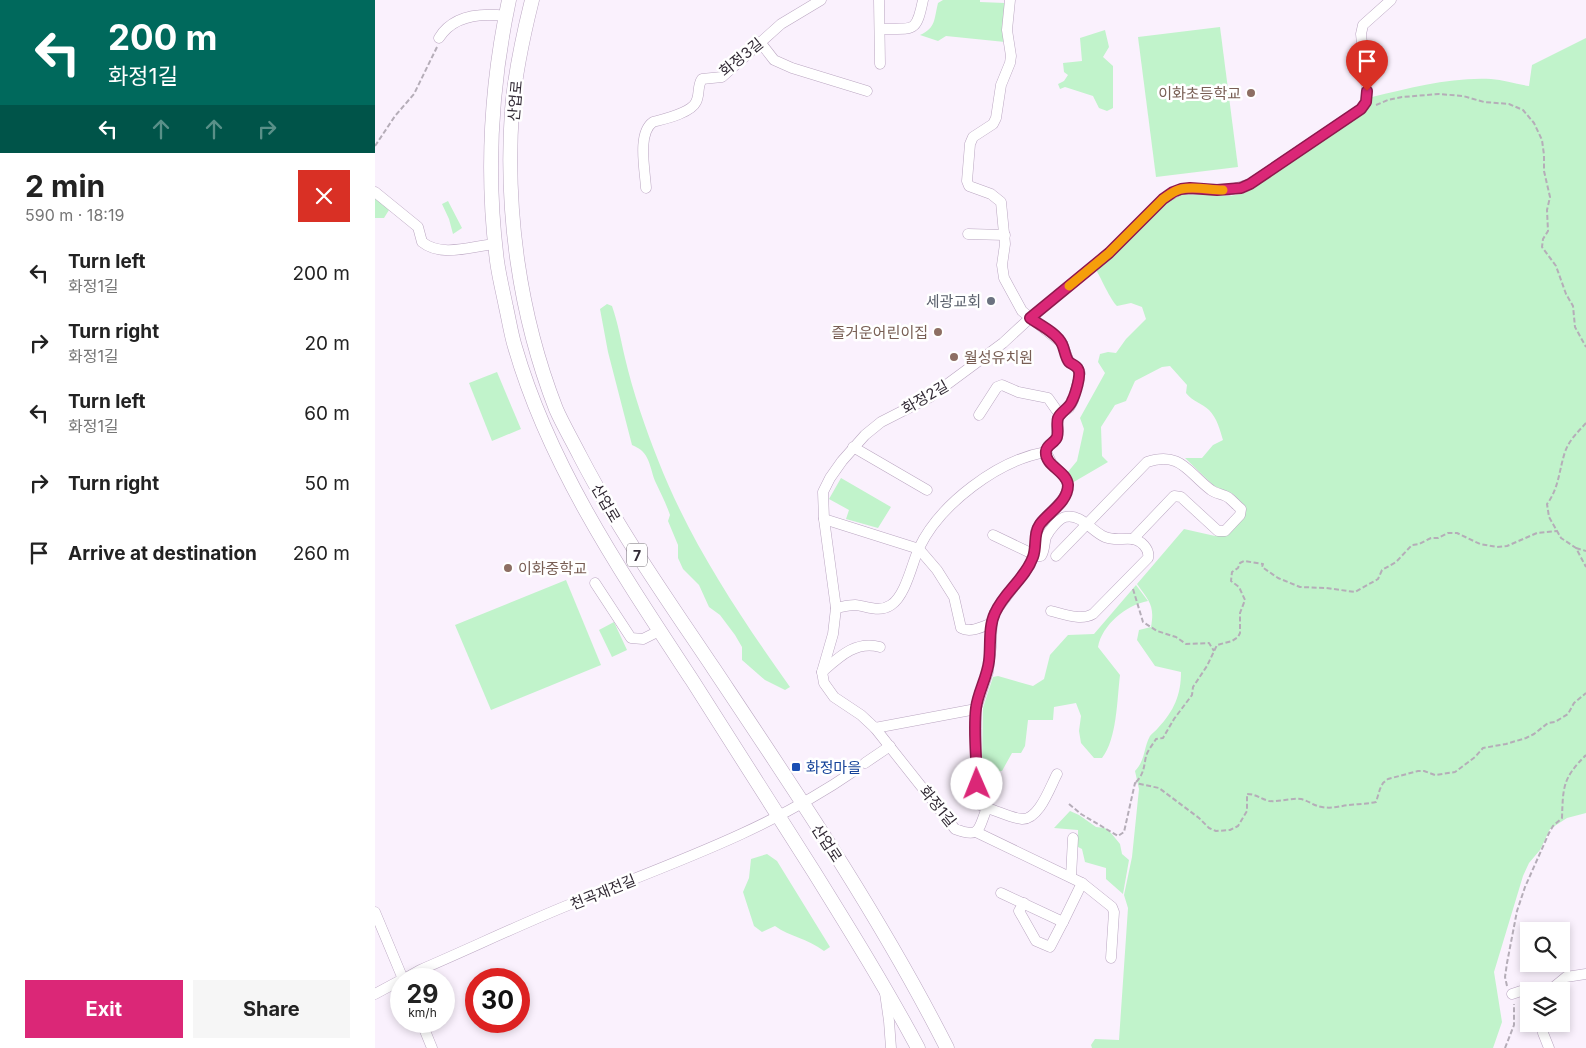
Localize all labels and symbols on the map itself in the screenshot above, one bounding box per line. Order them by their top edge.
street label: 화정3길 [715,34,767,80]
pin [1346,40,1388,91]
street label: 산업로 [504,80,526,122]
place label: 이화초등학교 [1158,84,1241,103]
marker: 이화초등학교 [1245,87,1257,99]
place label: 세광교회 [926,292,981,311]
marker: 세광교회 [985,295,997,307]
place label: 즐거운어린이집 [831,323,928,342]
marker: 즐거운어린이집 [932,326,944,338]
place label: 월성유치원 [964,348,1033,367]
marker: 월성유치원 [948,351,960,363]
street label: 화정2길 [898,376,952,418]
street label: 산업로 [587,480,625,526]
road number: 7 [627,544,647,566]
place label: 이화중학교 [518,559,587,578]
marker: 이화중학교 [502,562,514,574]
position arrow [950,757,1002,809]
place label: 화정마을 [806,758,861,777]
marker: 화정마을 [790,761,802,773]
street label: 화정1길 [916,782,960,830]
street label: 산업로 [808,820,846,866]
street label: 천곡재전길 [567,870,639,914]
speed limit sign: 30 [465,968,530,1033]

